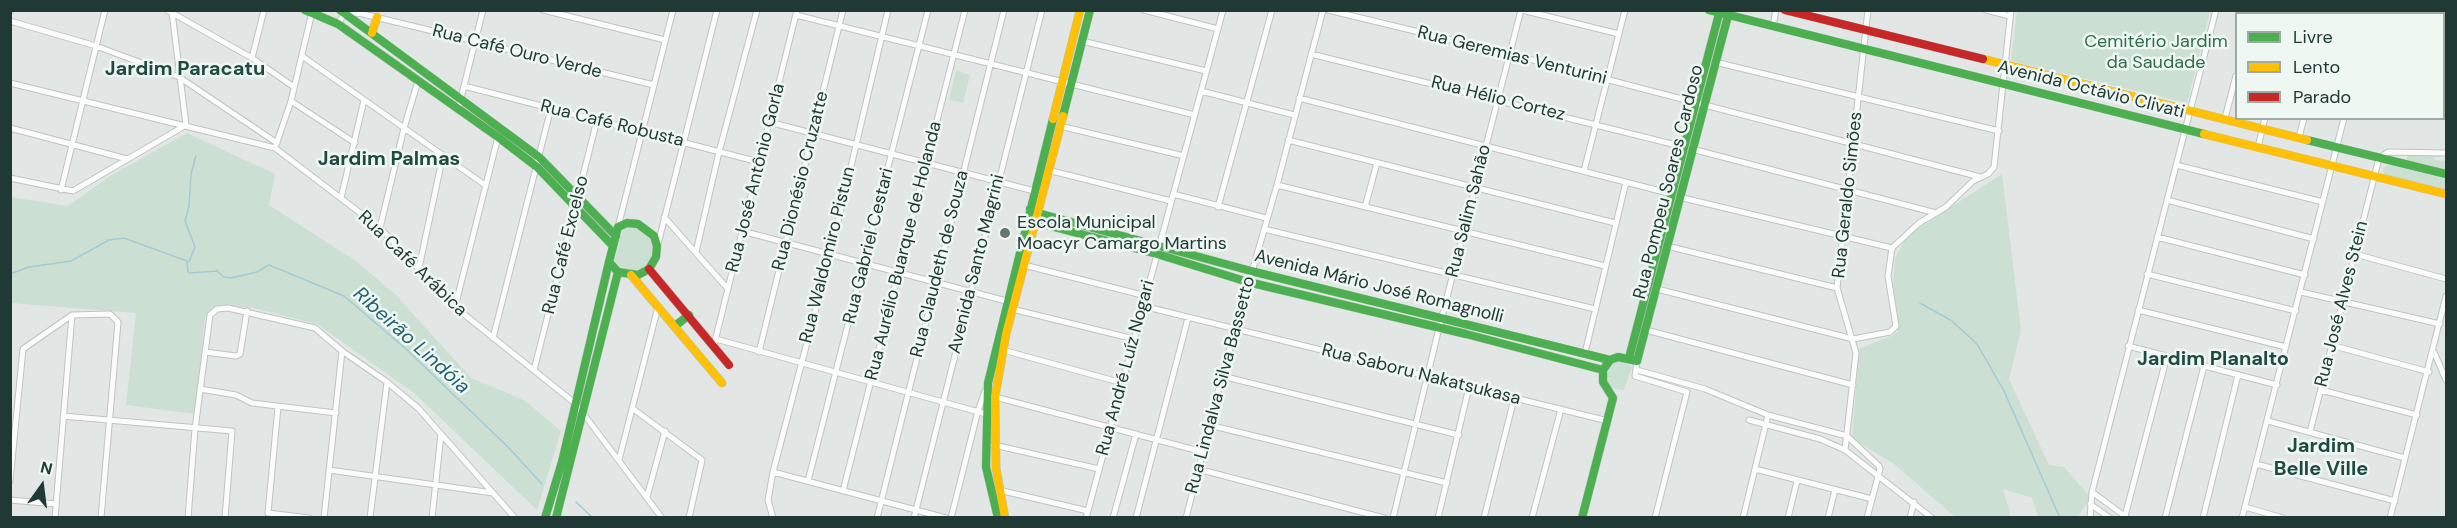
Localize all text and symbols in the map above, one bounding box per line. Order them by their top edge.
legend [2235,12,2445,120]
street label: Rua Café Ouro Verde [430,20,604,84]
street label: Rua Geremias Venturini [1415,22,1609,90]
text: Livre [2293,25,2333,49]
park label: Cemitério Jardim da Saudade [2084,31,2228,74]
text: Lento [2293,55,2340,79]
street label: Avenida Octávio Clivati [1995,56,2187,124]
district label: Jardim Paracatu [105,58,265,82]
street label: Rua Pompeu Soares Cardoso [1629,63,1709,301]
street label: Rua Hélio Cortez [1429,72,1567,126]
street label: Rua José Antônio Gorla [722,81,790,275]
text: Parado [2293,85,2351,109]
street label: Rua Dionésio Cruzatte [768,89,834,273]
street label: Rua Café Robusta [538,96,686,152]
street label: Rua Geraldo Simões [1829,111,1867,279]
street label: Rua Aurélio Buarque de Holanda [861,119,947,383]
street label: Rua Salim Sahão [1442,142,1496,280]
district label: Jardim Palmas [318,148,460,172]
street label: Rua Waldomiro Pistun [796,165,860,345]
street label: Rua Gabriel Cestari [839,166,899,326]
street label: Rua Claudeth de Souza [906,168,974,360]
street label: Avenida Santo Magrini [944,172,1010,356]
street label: Rua Café Excelso [538,173,594,317]
street label: Rua Café Arábica [353,207,471,321]
place label: Escola Municipal Moacyr Camargo Martins [1017,212,1227,254]
street label: Rua José Alves Stein [2311,219,2373,389]
marker: Escola Municipal Moacyr Camargo Martins [998,226,1012,240]
street label: Avenida Mário José Romagnolli [1252,246,1506,328]
street label: Rua Lindalva Silva Bassetto [1182,274,1260,496]
street label: Rua André Luíz Nogari [1092,278,1160,458]
water label: Ribeirão Lindóia [348,282,474,400]
street label: Rua Saboru Nakatsukasa [1319,340,1523,410]
district label: Jardim Planalto [2137,348,2289,372]
district label: Jardim Belle Ville [2274,435,2368,482]
north arrow [12,456,72,516]
text: N [38,456,55,480]

